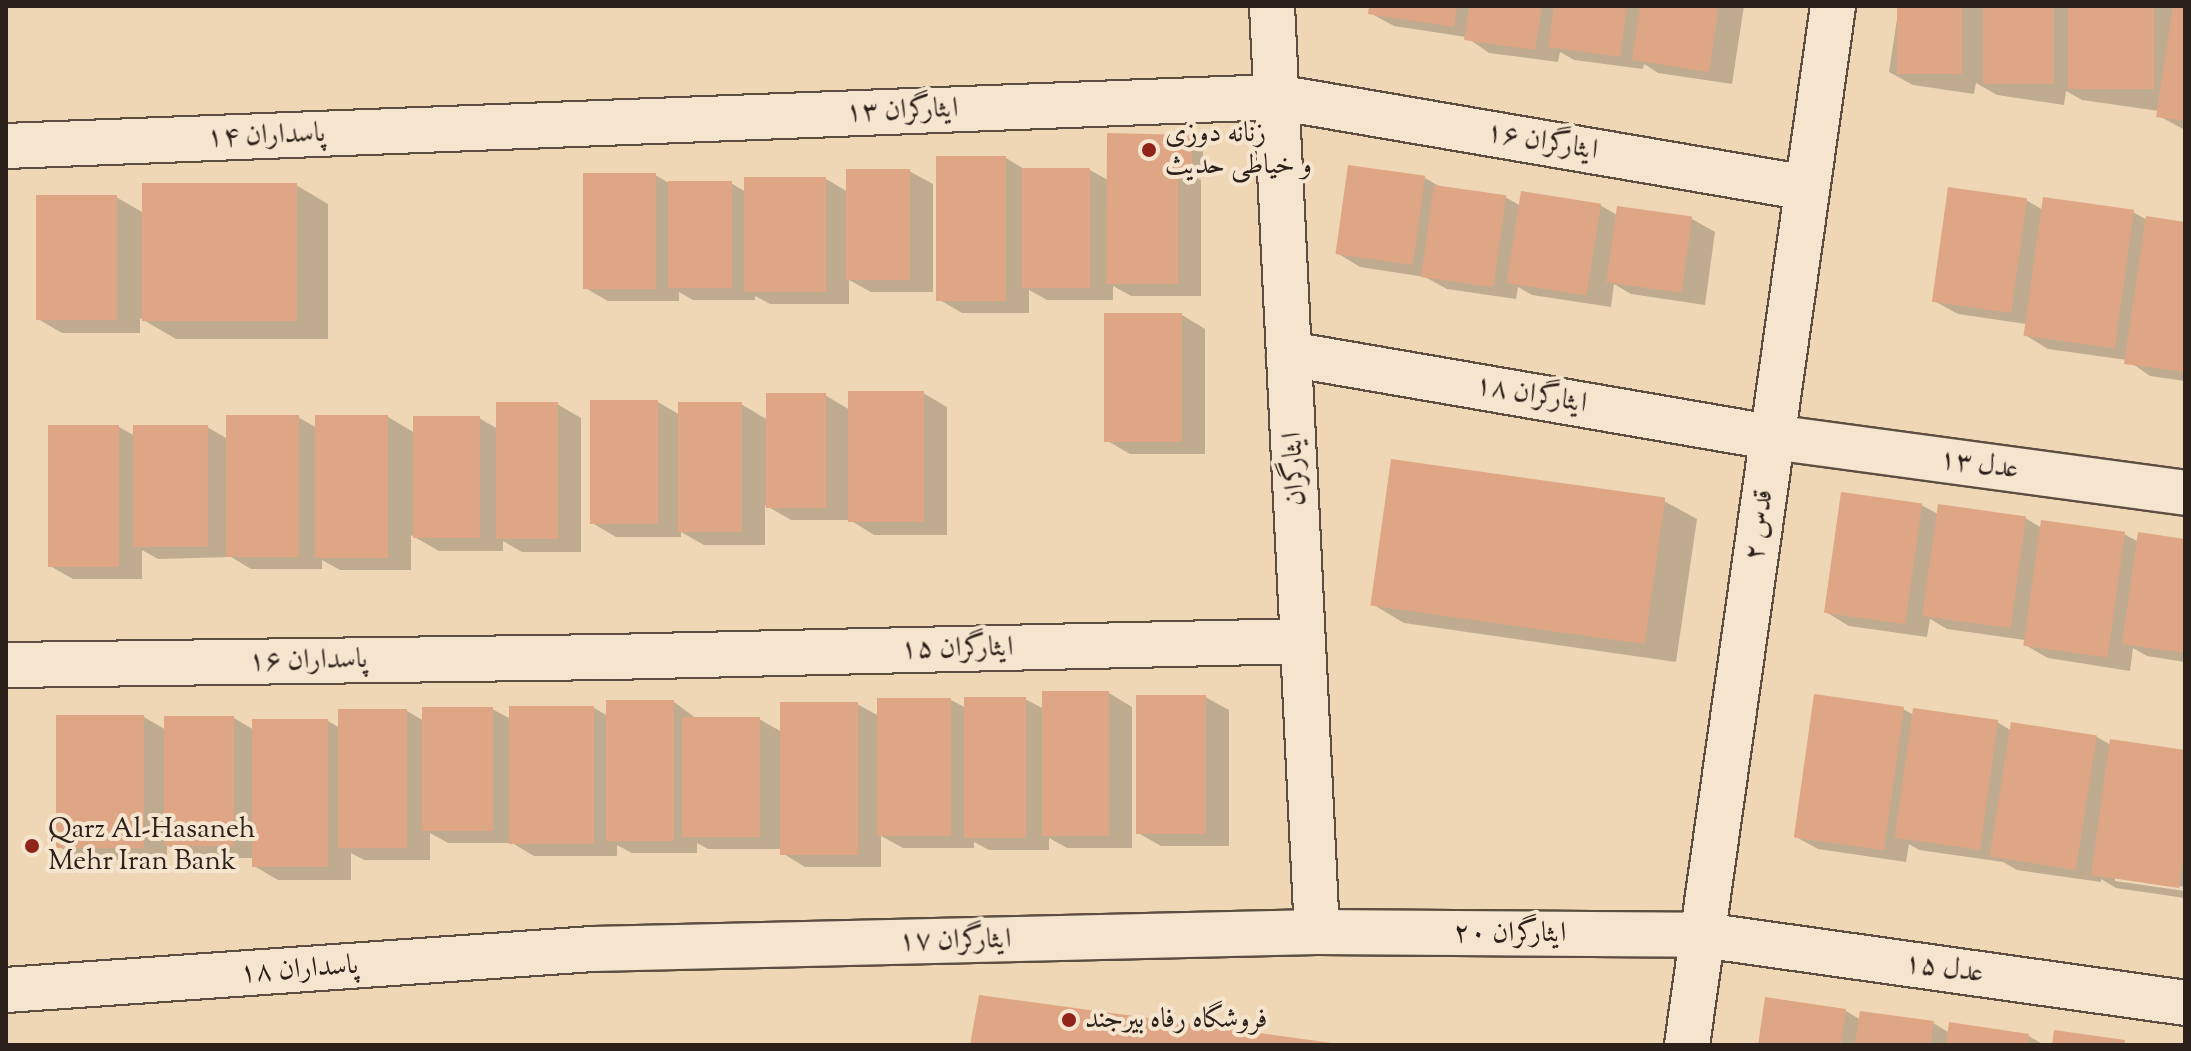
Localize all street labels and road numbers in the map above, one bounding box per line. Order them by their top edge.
street label: ایثارگران ۱۳ [845,92,959,130]
street label: ایثارگران ۱۶ [1484,116,1600,168]
street label: پاسداران ۱۴ [206,117,326,155]
street label: ایثارگران ۱۸ [1473,369,1589,421]
street label: ایثارگران [1276,431,1314,507]
street label: عدل ۱۳ [1937,443,2021,487]
street label: قدس ۲ [1738,487,1782,563]
street label: ایثارگران ۱۵ [900,631,1014,667]
street label: پاسداران ۱۶ [248,643,368,679]
street label: ایثارگران ۲۰ [1454,917,1566,951]
street label: ایثارگران ۱۷ [898,923,1012,959]
street label: عدل ۱۵ [1902,947,1986,991]
street label: پاسداران ۱۸ [239,949,359,991]

